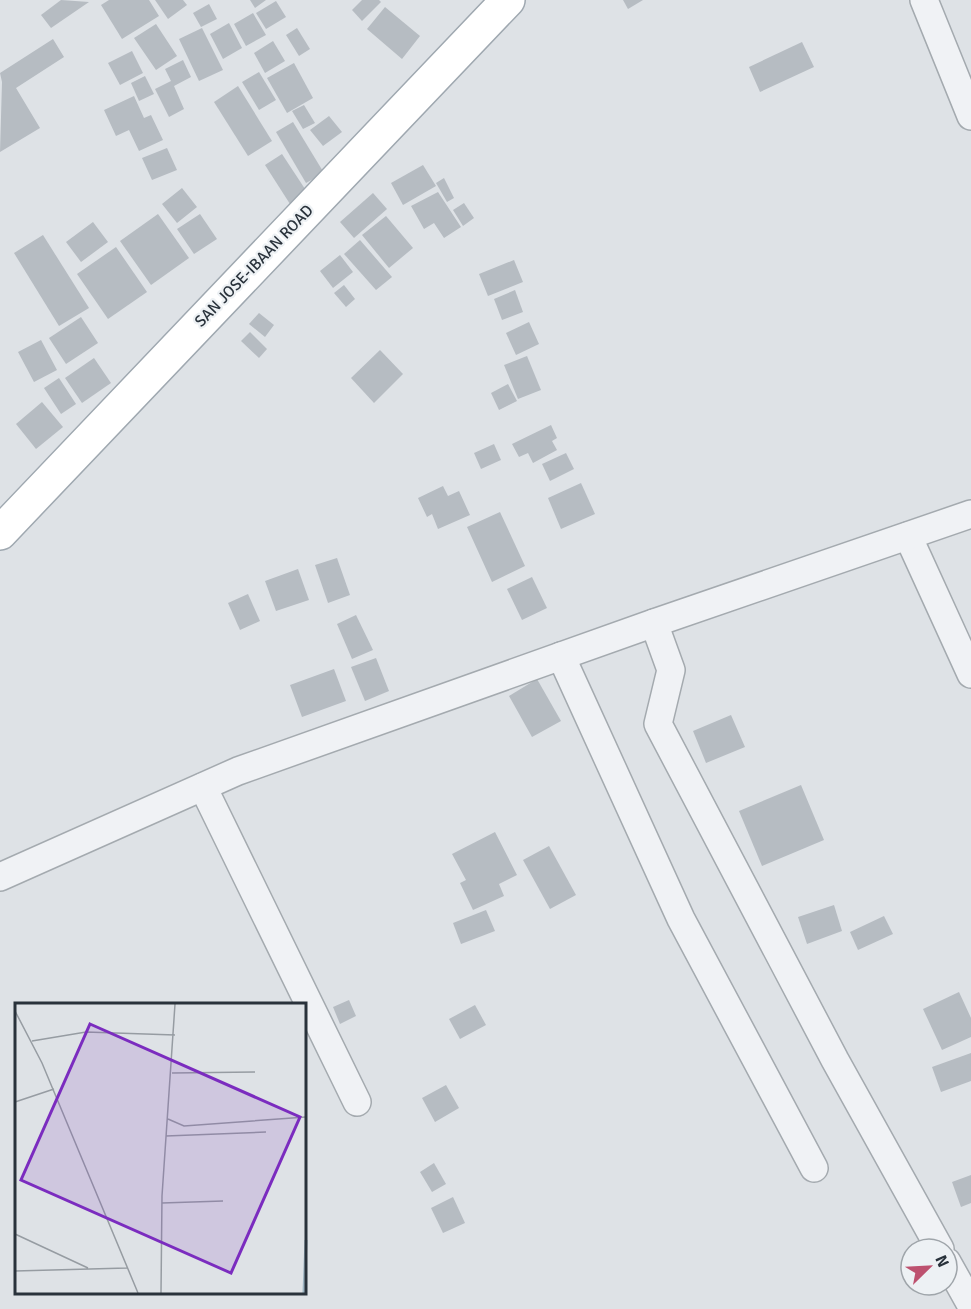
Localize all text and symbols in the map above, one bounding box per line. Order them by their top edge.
street label: SAN JOSE-IBAAN ROAD [190,201,318,331]
inset map [15,1003,306,1294]
north arrow [899,1237,959,1297]
text: N [930,1252,953,1270]

